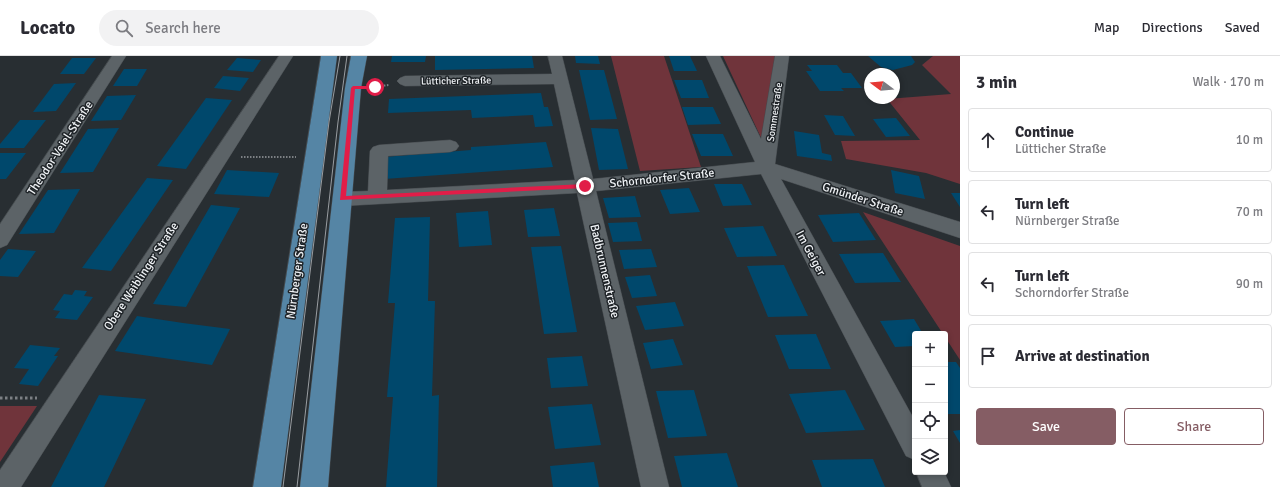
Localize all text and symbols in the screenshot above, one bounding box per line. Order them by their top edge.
search box [99,10,379,46]
text: Locato [20,16,75,40]
icon: search [113,17,135,39]
text: Search here [145,19,221,37]
text: Map [1094,19,1120,36]
text: Directions [1142,19,1203,36]
text: Saved [1225,19,1260,36]
north arrow [864,68,900,104]
text: 3 min [976,72,1017,93]
street label: Lütticher Straße [421,74,491,88]
text: Walk · 170 m [1193,74,1264,90]
route start [366,78,384,96]
street label: Sommestraße [765,82,785,142]
street label: Theodor-Veiel-Straße [24,98,97,198]
text: Continue [1015,123,1074,141]
icon: ahead [977,129,999,151]
text: 10 m [1236,132,1263,148]
text: Lütticher Straße [1015,141,1106,157]
street label: Schorndorfer Straße [609,166,715,191]
route end [576,177,594,195]
street label: Gmünder Straße [820,179,905,220]
text: Turn left [1015,195,1069,213]
icon: left [977,201,999,223]
text: 70 m [1236,204,1263,220]
text: Nürnberger Straße [1015,213,1120,229]
street label: Obere Waiblinger Straße [101,219,182,333]
street label: Nürnberger Straße [283,222,312,320]
street label: Badbrunnenstraße [586,223,623,320]
street label: Im Geiger [792,228,829,279]
text: Turn left [1015,267,1069,285]
icon: left [977,273,999,295]
text: 90 m [1236,276,1263,292]
text: Schorndorfer Straße [1015,285,1129,301]
map controls [912,331,948,475]
button: + [912,331,948,367]
icon: arrive [977,345,999,367]
text: Arrive at destination [1015,347,1150,365]
button: − [912,367,948,403]
button: locate [912,403,948,439]
button: Save [976,408,1116,445]
button: Share [1124,408,1264,445]
button: layers [912,439,948,475]

